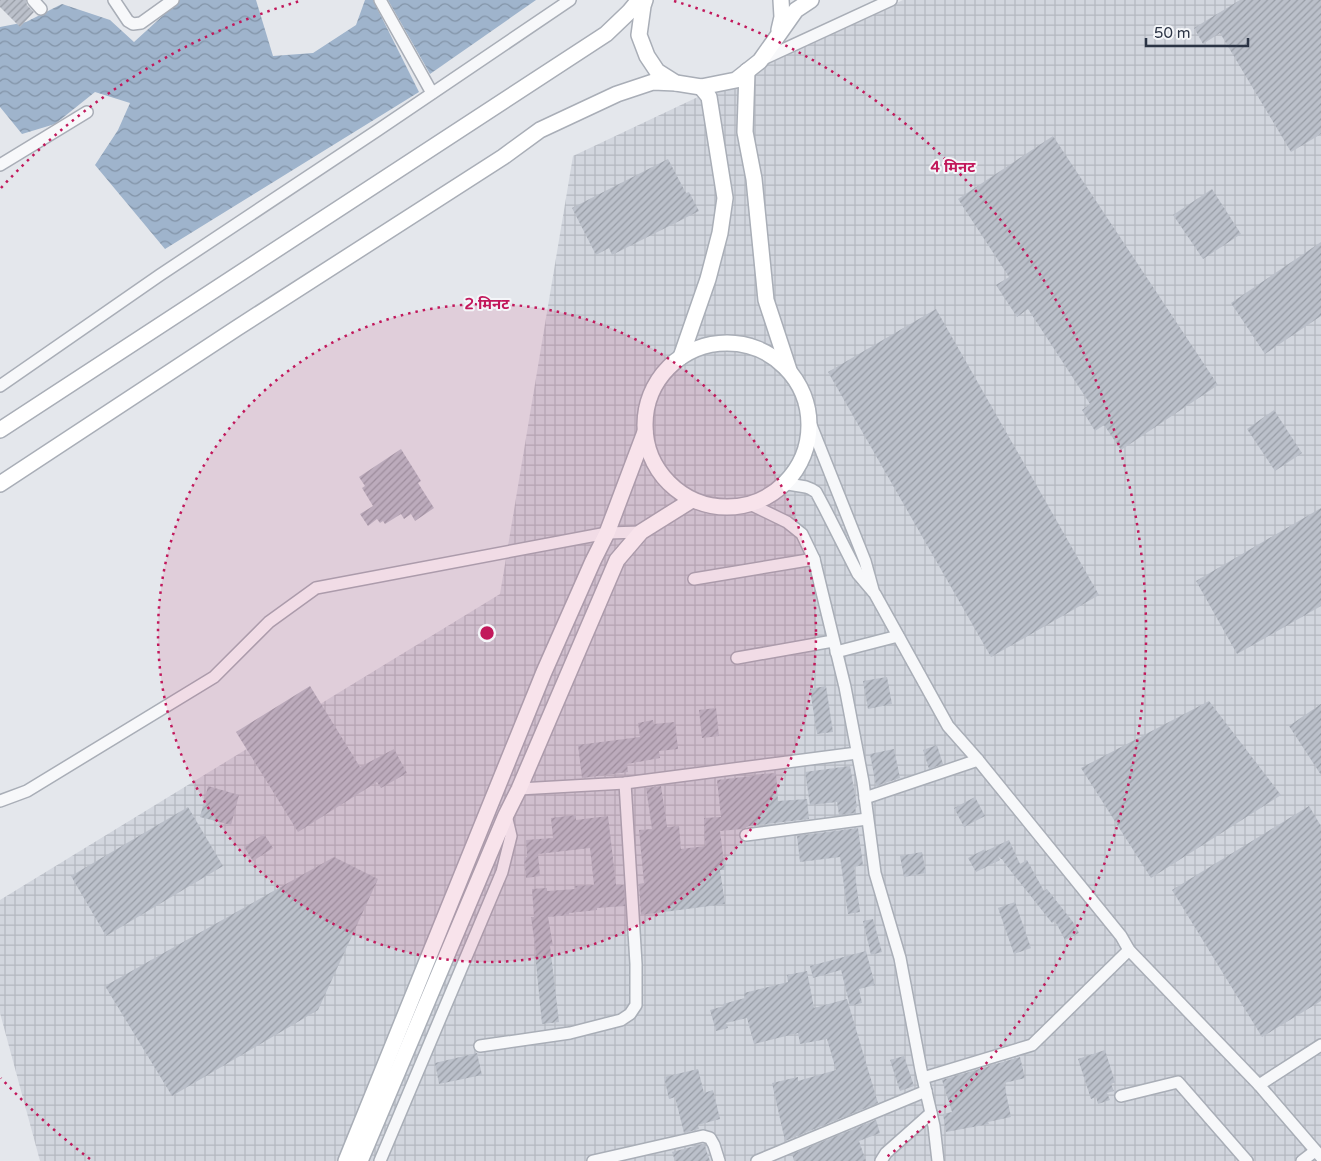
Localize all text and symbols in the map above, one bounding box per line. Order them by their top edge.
scale bar [1146,15,1248,47]
text: 50 m [1154,24,1191,42]
text: 4 मिनट [931,158,976,176]
text: 2 मिनट [465,295,510,313]
centre of rings [478,624,496,642]

